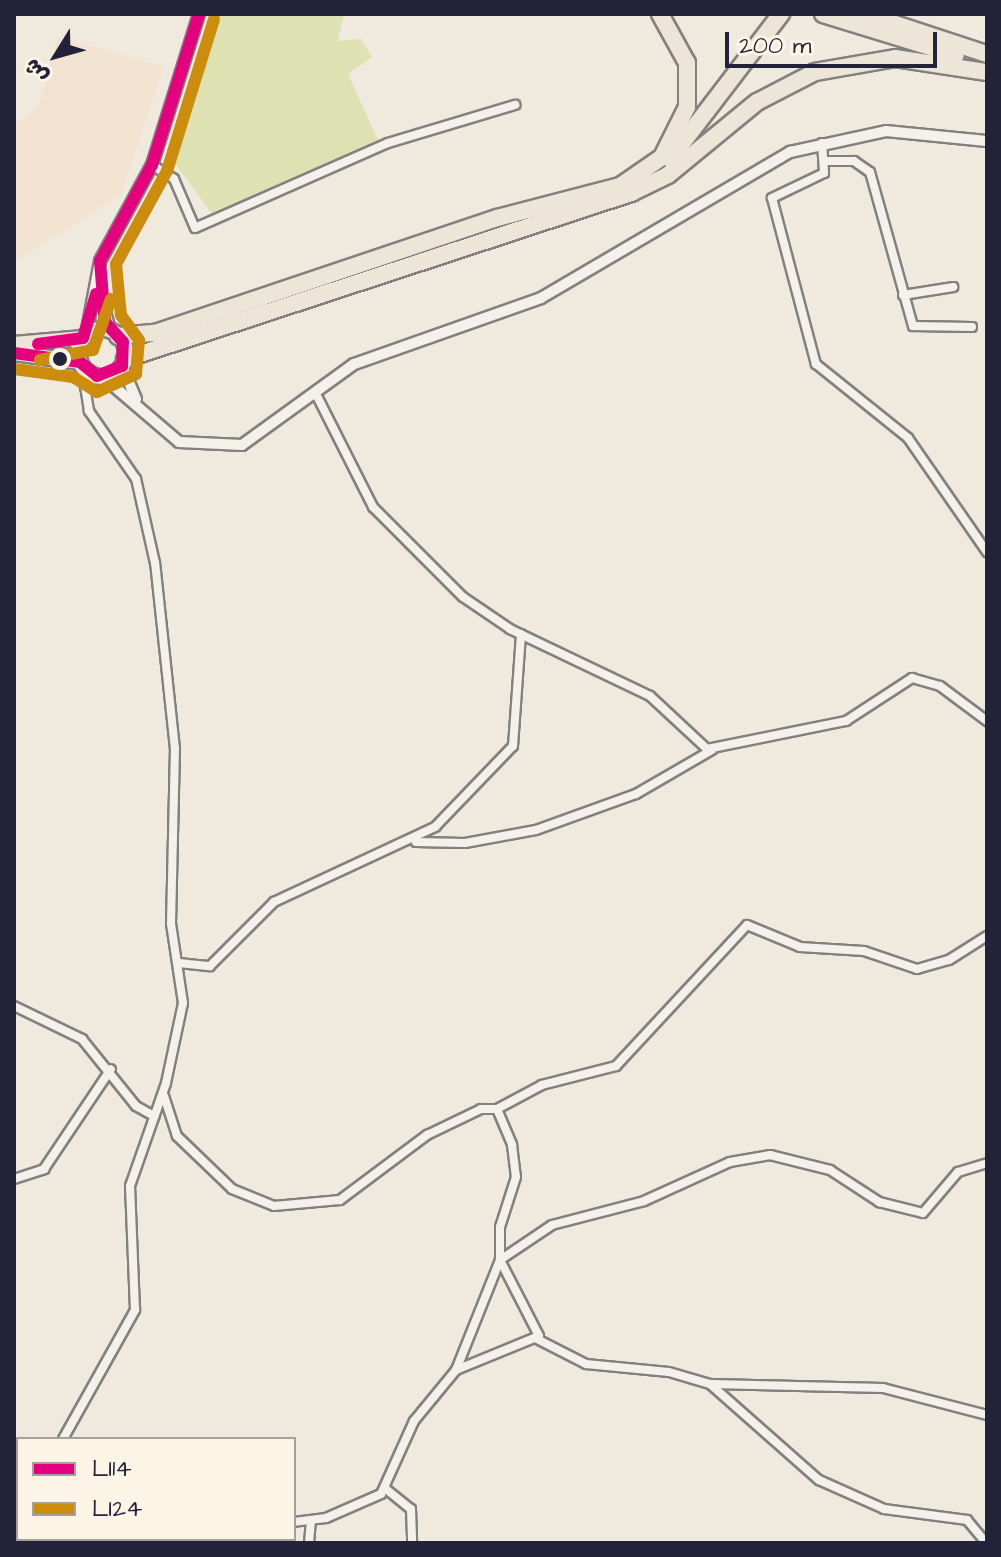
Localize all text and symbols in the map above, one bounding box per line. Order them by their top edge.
north arrow [16,16,96,96]
scale bar [729,16,941,66]
text: 200 m [739,29,811,63]
text: ش [17,52,56,90]
unlabelled marker [52,351,68,367]
legend [16,1437,296,1541]
text: LI14 [92,1452,132,1486]
text: LI24 [92,1492,142,1526]

